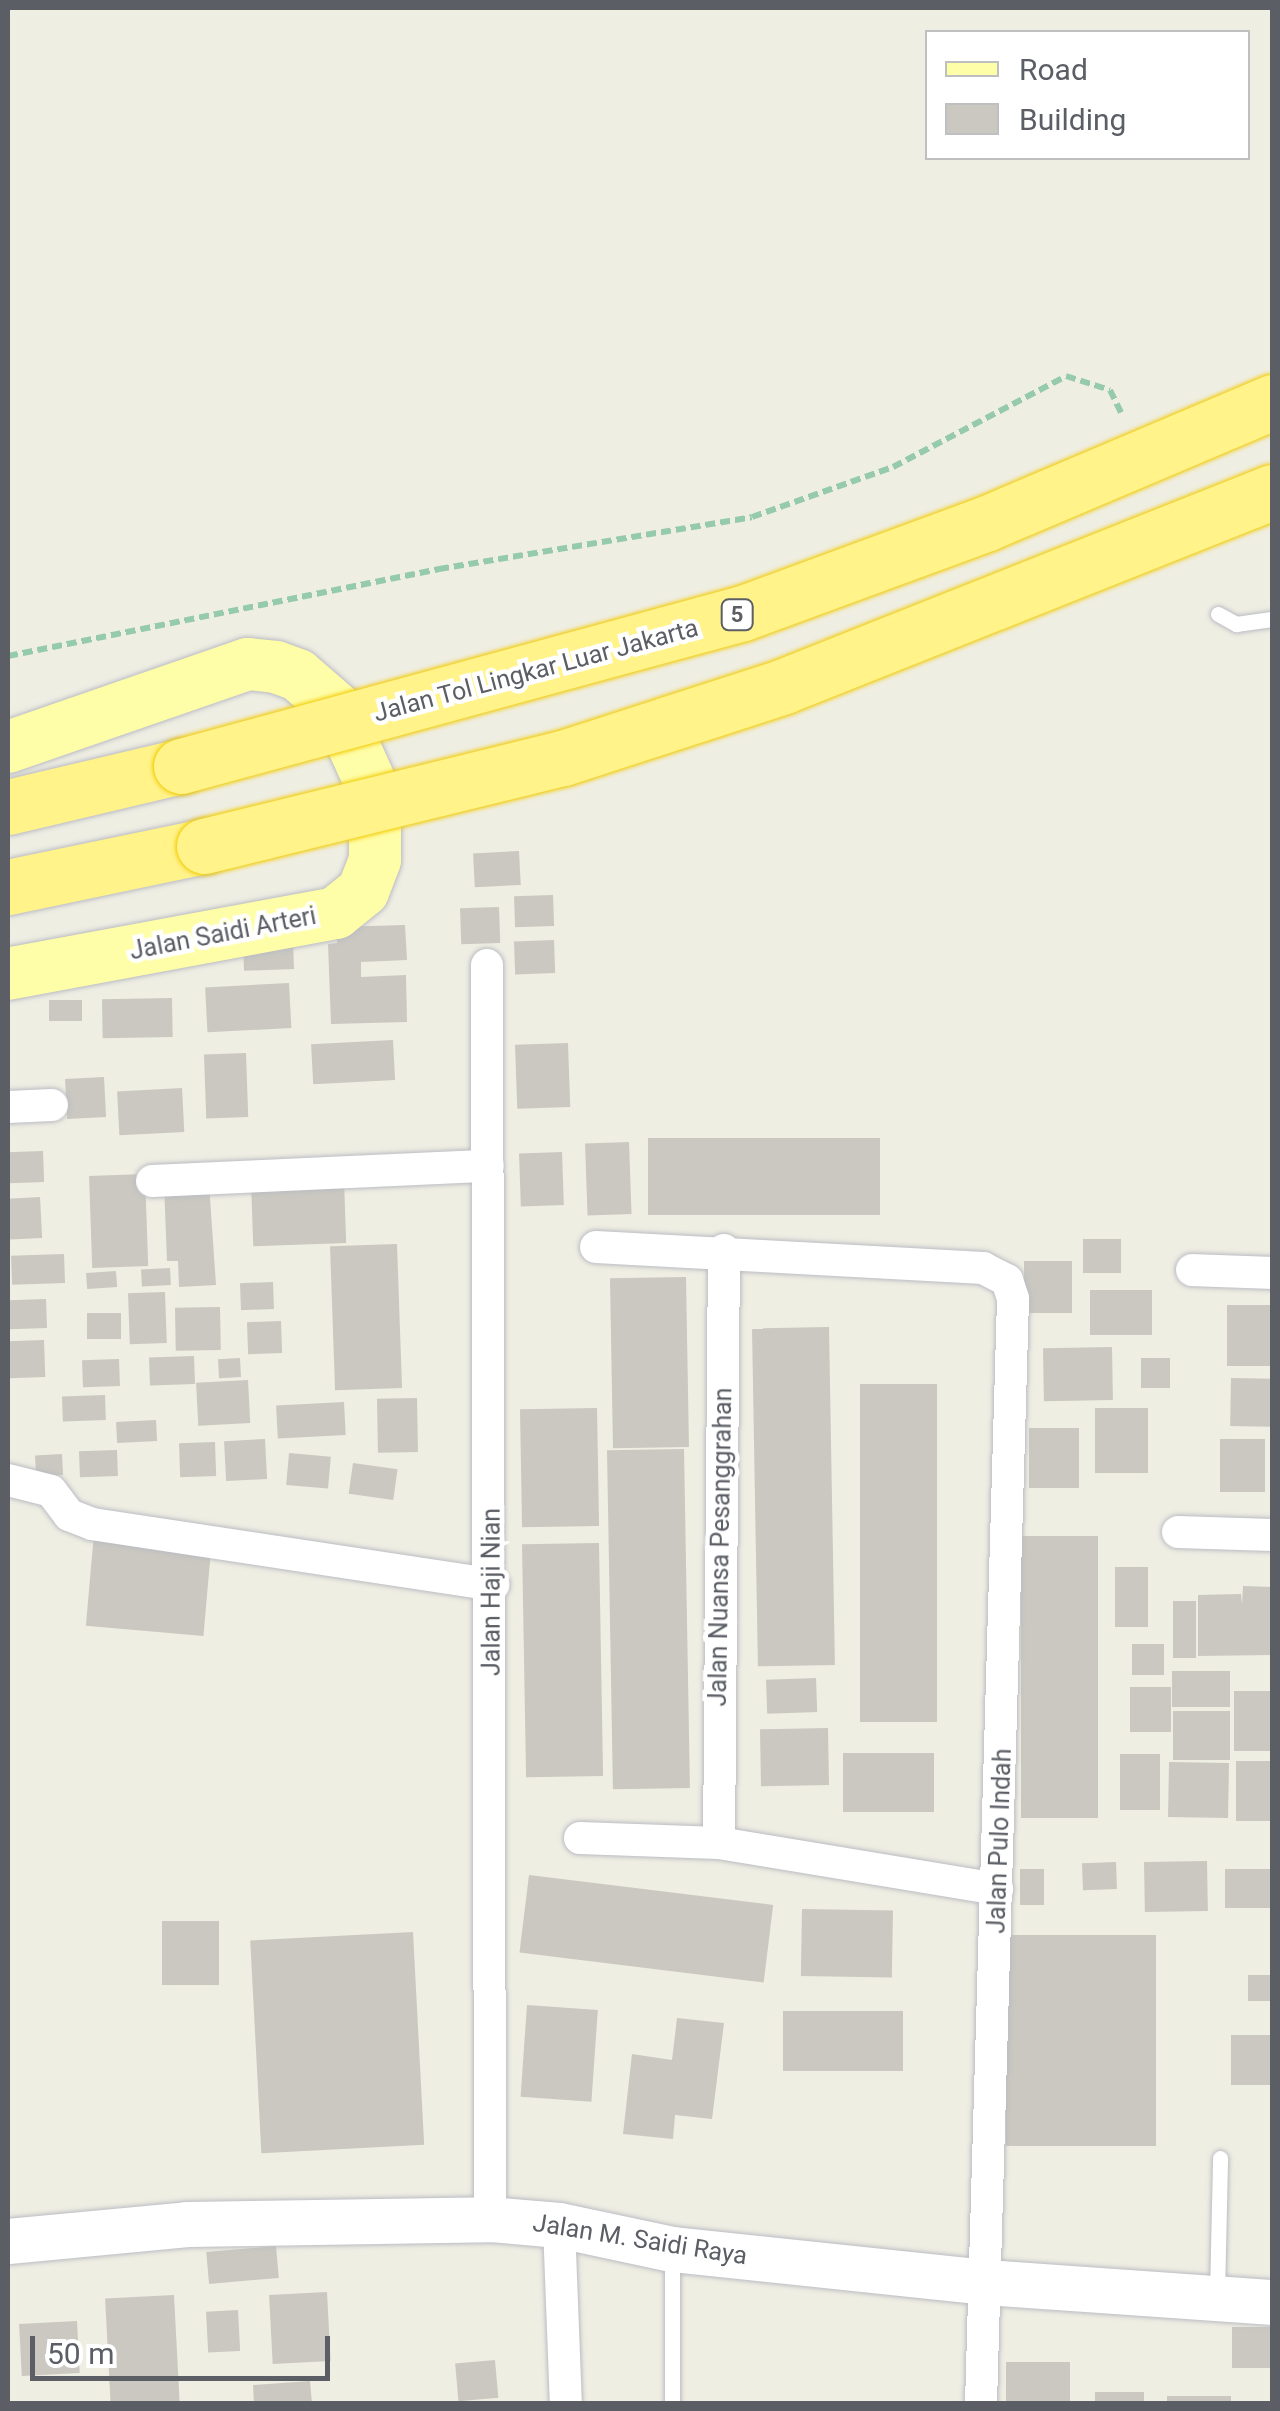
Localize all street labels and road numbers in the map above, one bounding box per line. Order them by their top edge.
road number: 5 [720,598,754,632]
street label: Jalan Tol Lingkar Luar Jakarta [370,613,702,729]
street label: Jalan Saidi Arteri [127,901,319,967]
street label: Jalan Nuansa Pesanggrahan [703,1387,739,1707]
street label: Jalan Haji Nian [477,1508,507,1676]
street label: Jalan Pulo Indah [982,1748,1018,1934]
street label: Jalan M. Saidi Raya [531,2208,749,2272]

